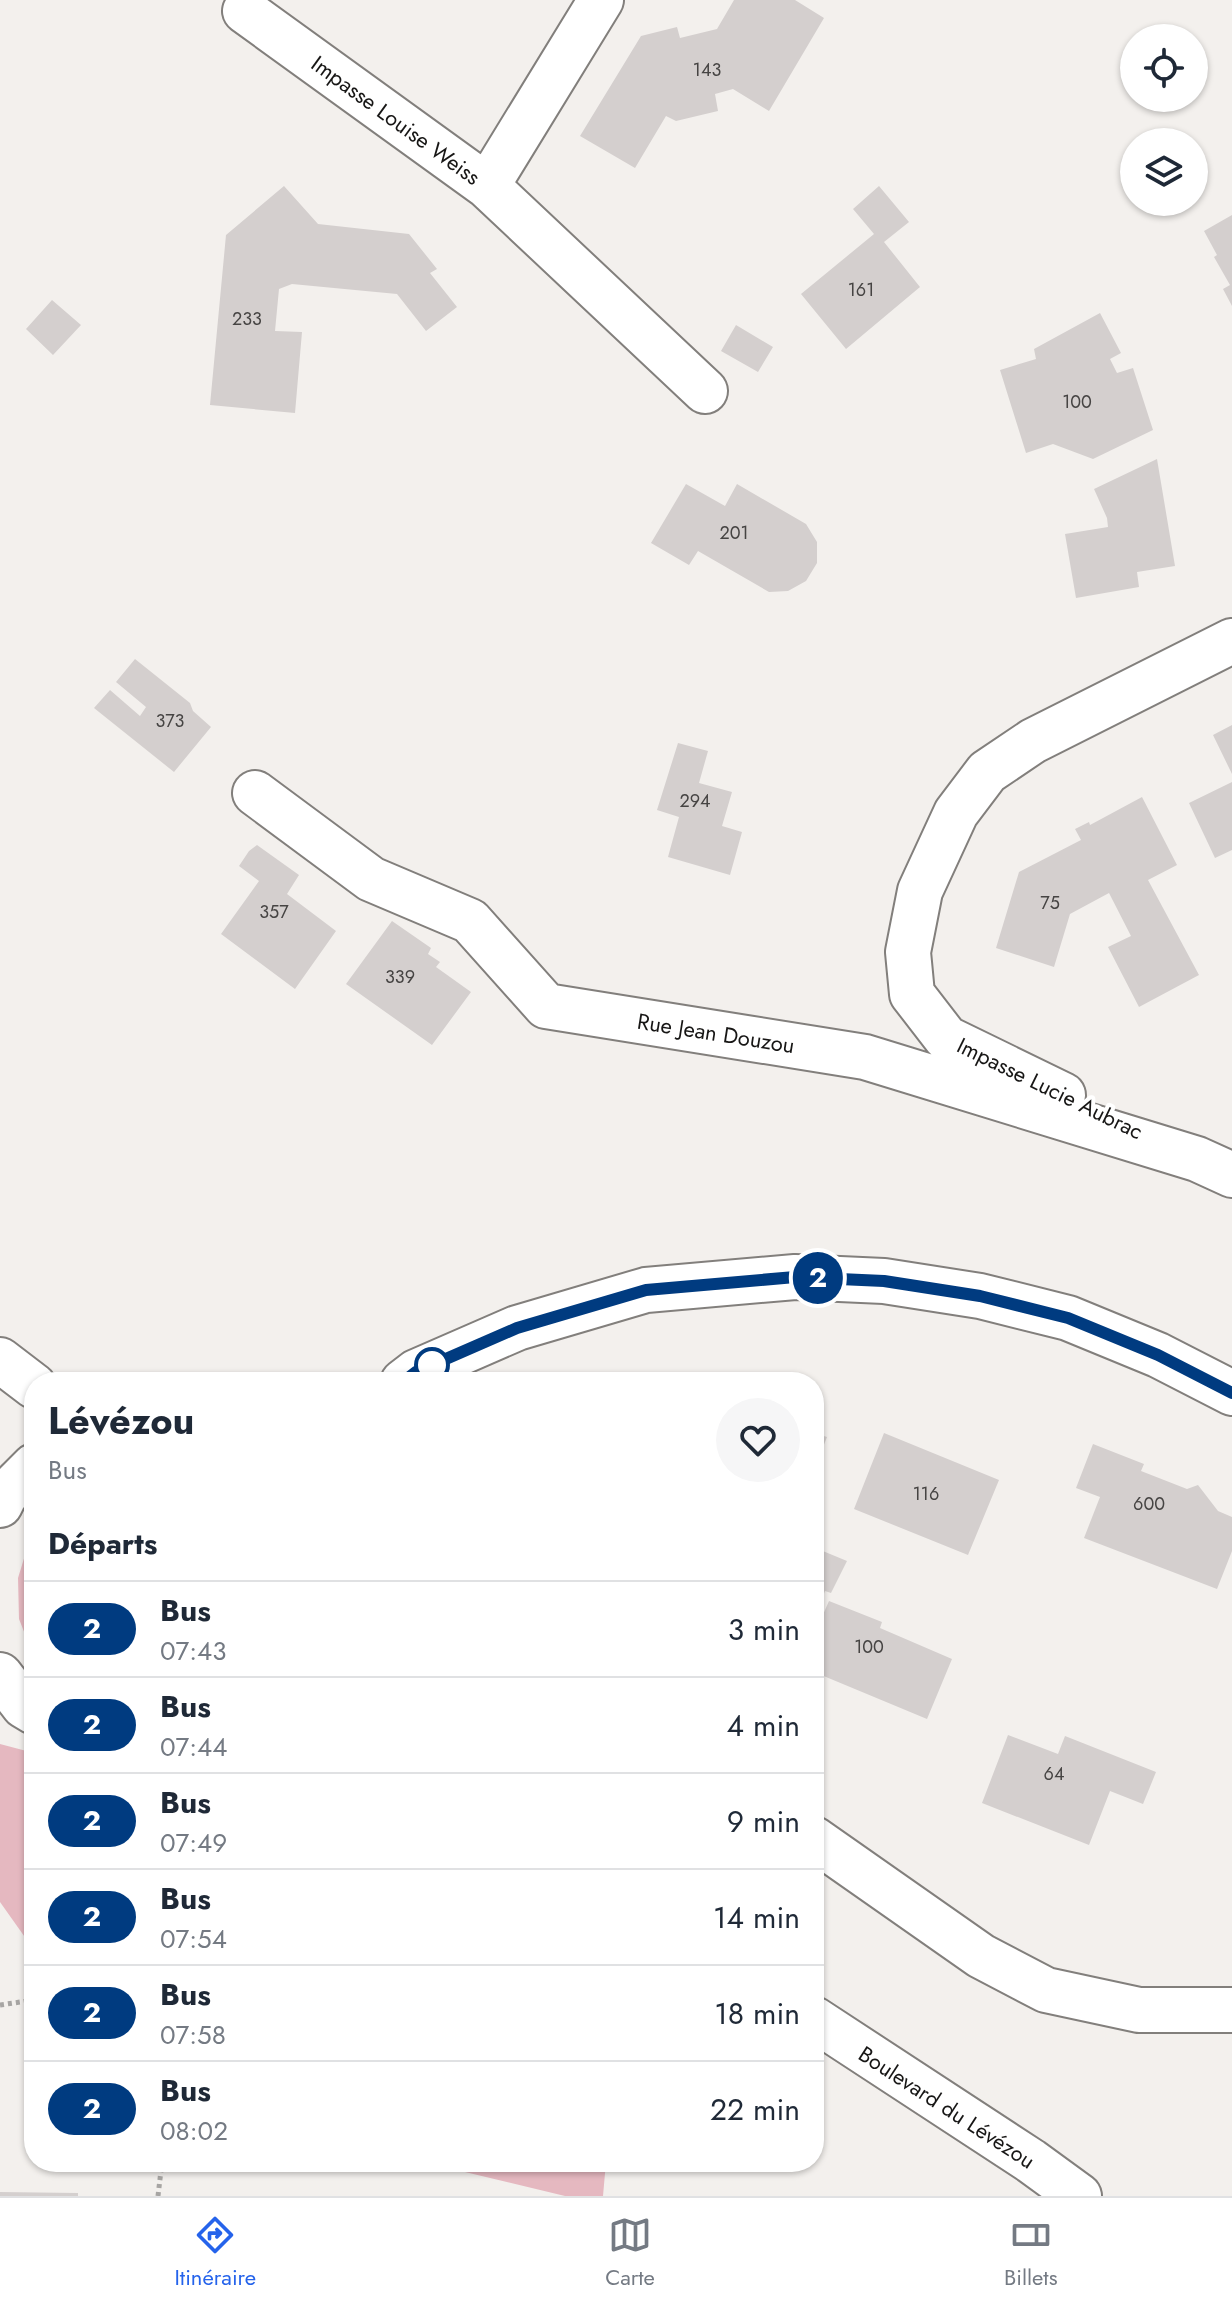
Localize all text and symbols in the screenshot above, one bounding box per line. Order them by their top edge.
map controls [1120,24,1208,216]
button: locate [1120,24,1208,112]
street label: Impasse Louise Weiss [305,48,487,192]
house number: 143 [693,57,721,83]
button: layers [1120,128,1208,216]
house number: 161 [848,277,874,303]
house number: 233 [232,306,262,332]
house number: 100 [1062,389,1092,415]
house number: 201 [719,520,749,546]
house number: 373 [156,708,185,734]
house number: 294 [679,788,711,814]
house number: 75 [1040,890,1060,916]
house number: 357 [259,899,289,925]
house number: 339 [385,964,415,990]
street label: Rue Jean Douzou [635,1005,797,1061]
street label: Impasse Lucie Aubrac [952,1029,1148,1147]
line badge: 2 [792,1252,844,1304]
text: 2 [809,1257,827,1298]
unlabelled marker [415,1348,449,1382]
text: Lévézou [48,1393,194,1448]
button: heart [716,1398,800,1482]
text: Bus [48,1451,87,1489]
house number: 116 [913,1481,939,1507]
house number: 600 [1133,1491,1165,1517]
text: Départs [48,1522,157,1565]
text: Bus [160,1589,211,1632]
text: 2 [83,1608,101,1649]
text: 3 min [728,1608,800,1651]
text: 07:43 [160,1632,226,1670]
house number: 100 [854,1634,884,1660]
text: Bus [160,1685,211,1728]
text: 2 [83,1704,101,1745]
text: 4 min [727,1704,800,1747]
text: 07:44 [160,1728,227,1766]
house number: 64 [1044,1761,1064,1787]
text: Bus [160,1781,211,1824]
text: 2 [83,1800,101,1841]
text: 9 min [727,1800,800,1843]
text: 07:49 [160,1824,227,1862]
text: Bus [160,1877,211,1920]
text: 2 [83,1896,101,1937]
text: 14 min [713,1896,800,1939]
text: 07:54 [160,1920,227,1958]
text: Bus [160,1973,211,2016]
text: 2 [83,1992,101,2033]
text: 18 min [714,1992,800,2035]
text: 07:58 [160,2016,226,2054]
street label: Boulevard du Lévézou [852,2038,1042,2176]
text: Bus [160,2069,211,2112]
text: 2 [83,2088,101,2129]
text: 22 min [710,2088,800,2131]
text: 08:02 [160,2112,228,2150]
tab: Itinéraire [174,2213,256,2293]
tab: Carte [605,2213,655,2293]
tab: Billets [1004,2213,1058,2293]

